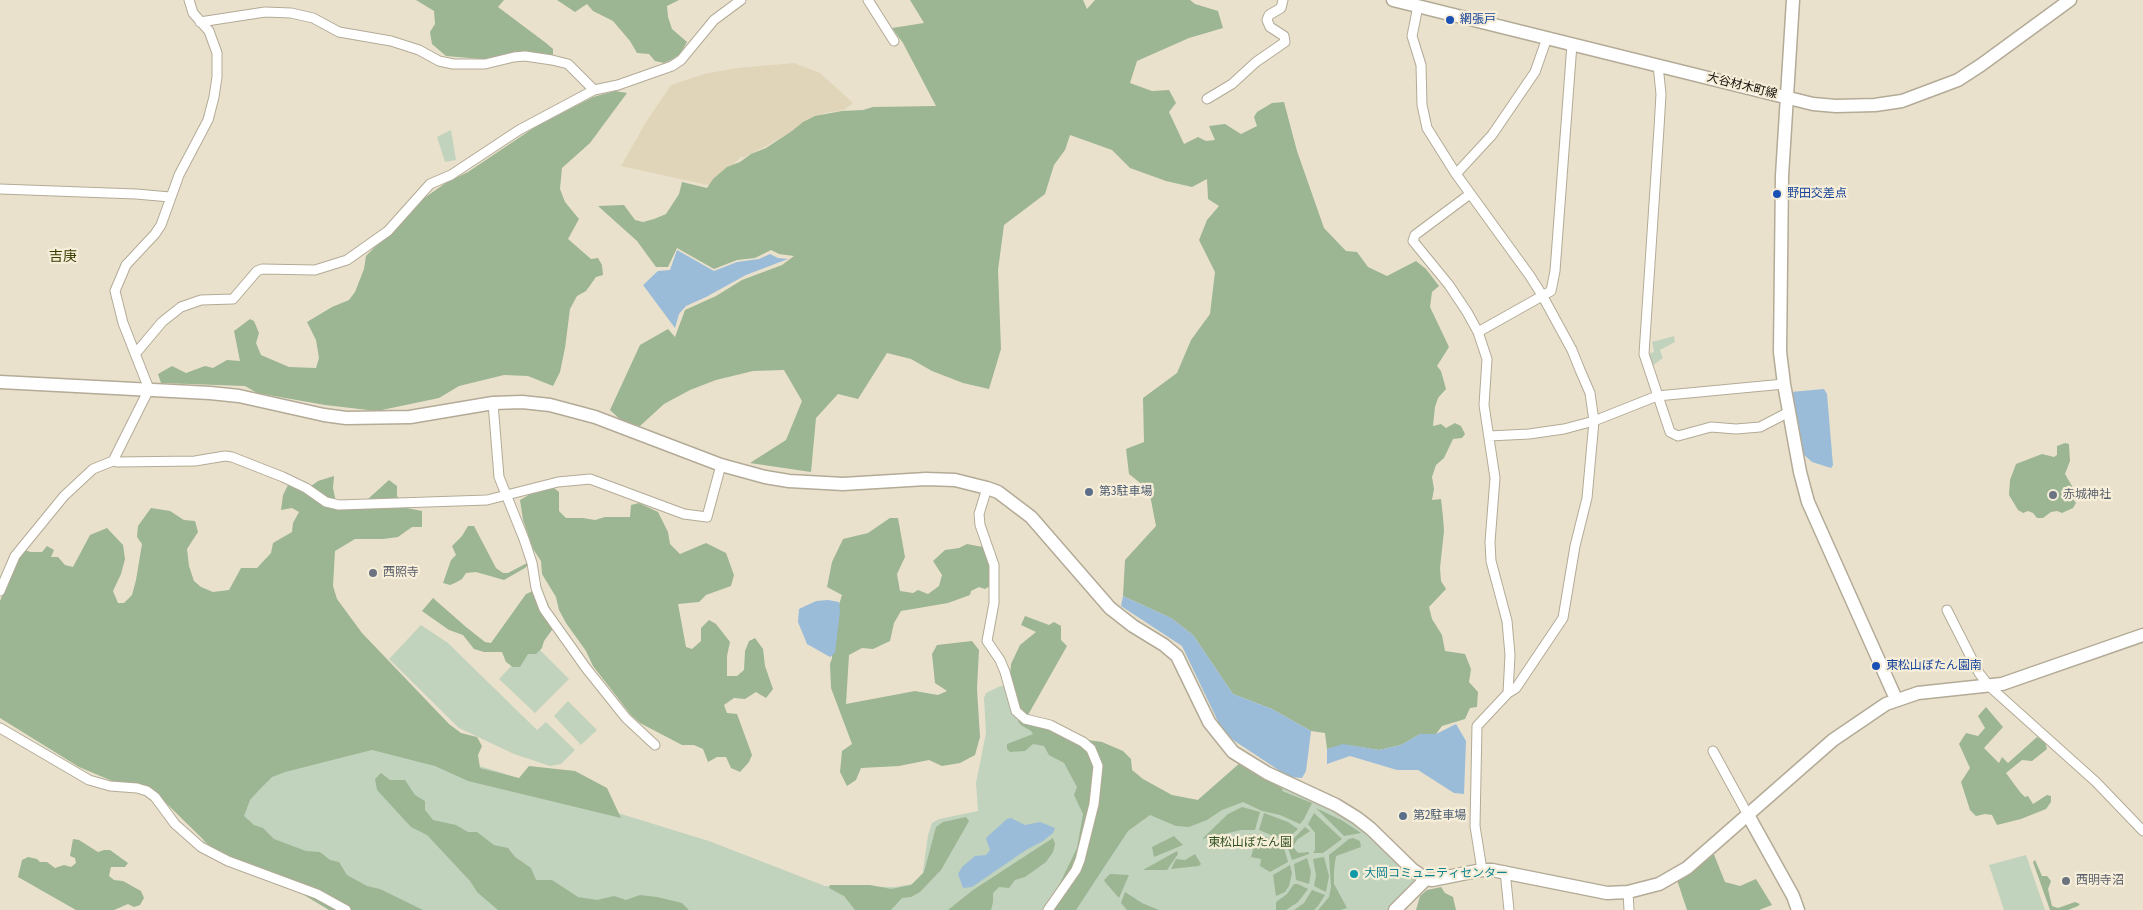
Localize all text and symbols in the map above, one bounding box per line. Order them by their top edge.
place label: 網張戸 [1460,13,1496,27]
marker: 網張戸 [1444,14,1456,26]
street label: 大谷材木町線 [1705,70,1779,102]
place label: 野田交差点 [1787,187,1847,201]
marker: 野田交差点 [1771,188,1783,200]
district label: 吉庚 [49,249,77,265]
place label: 第3駐車場 [1099,485,1152,499]
marker: 第3駐車場 [1083,486,1095,498]
place label: 赤城神社 [2063,488,2111,502]
marker: 赤城神社 [2047,489,2059,501]
place label: 西照寺 [383,566,419,580]
marker: 西照寺 [367,567,379,579]
place label: 東松山ぼたん園南 [1886,659,1982,673]
marker: 東松山ぼたん園南 [1870,660,1882,672]
place label: 第2駐車場 [1413,809,1466,823]
marker: 第2駐車場 [1397,810,1409,822]
park label: 東松山ぼたん園 [1208,836,1292,850]
place label: 大岡コミュニティセンター [1364,867,1508,881]
marker: 大岡コミュニティセンター [1348,868,1360,880]
place label: 西明寺沼 [2076,874,2124,888]
marker: 西明寺沼 [2060,875,2072,887]

